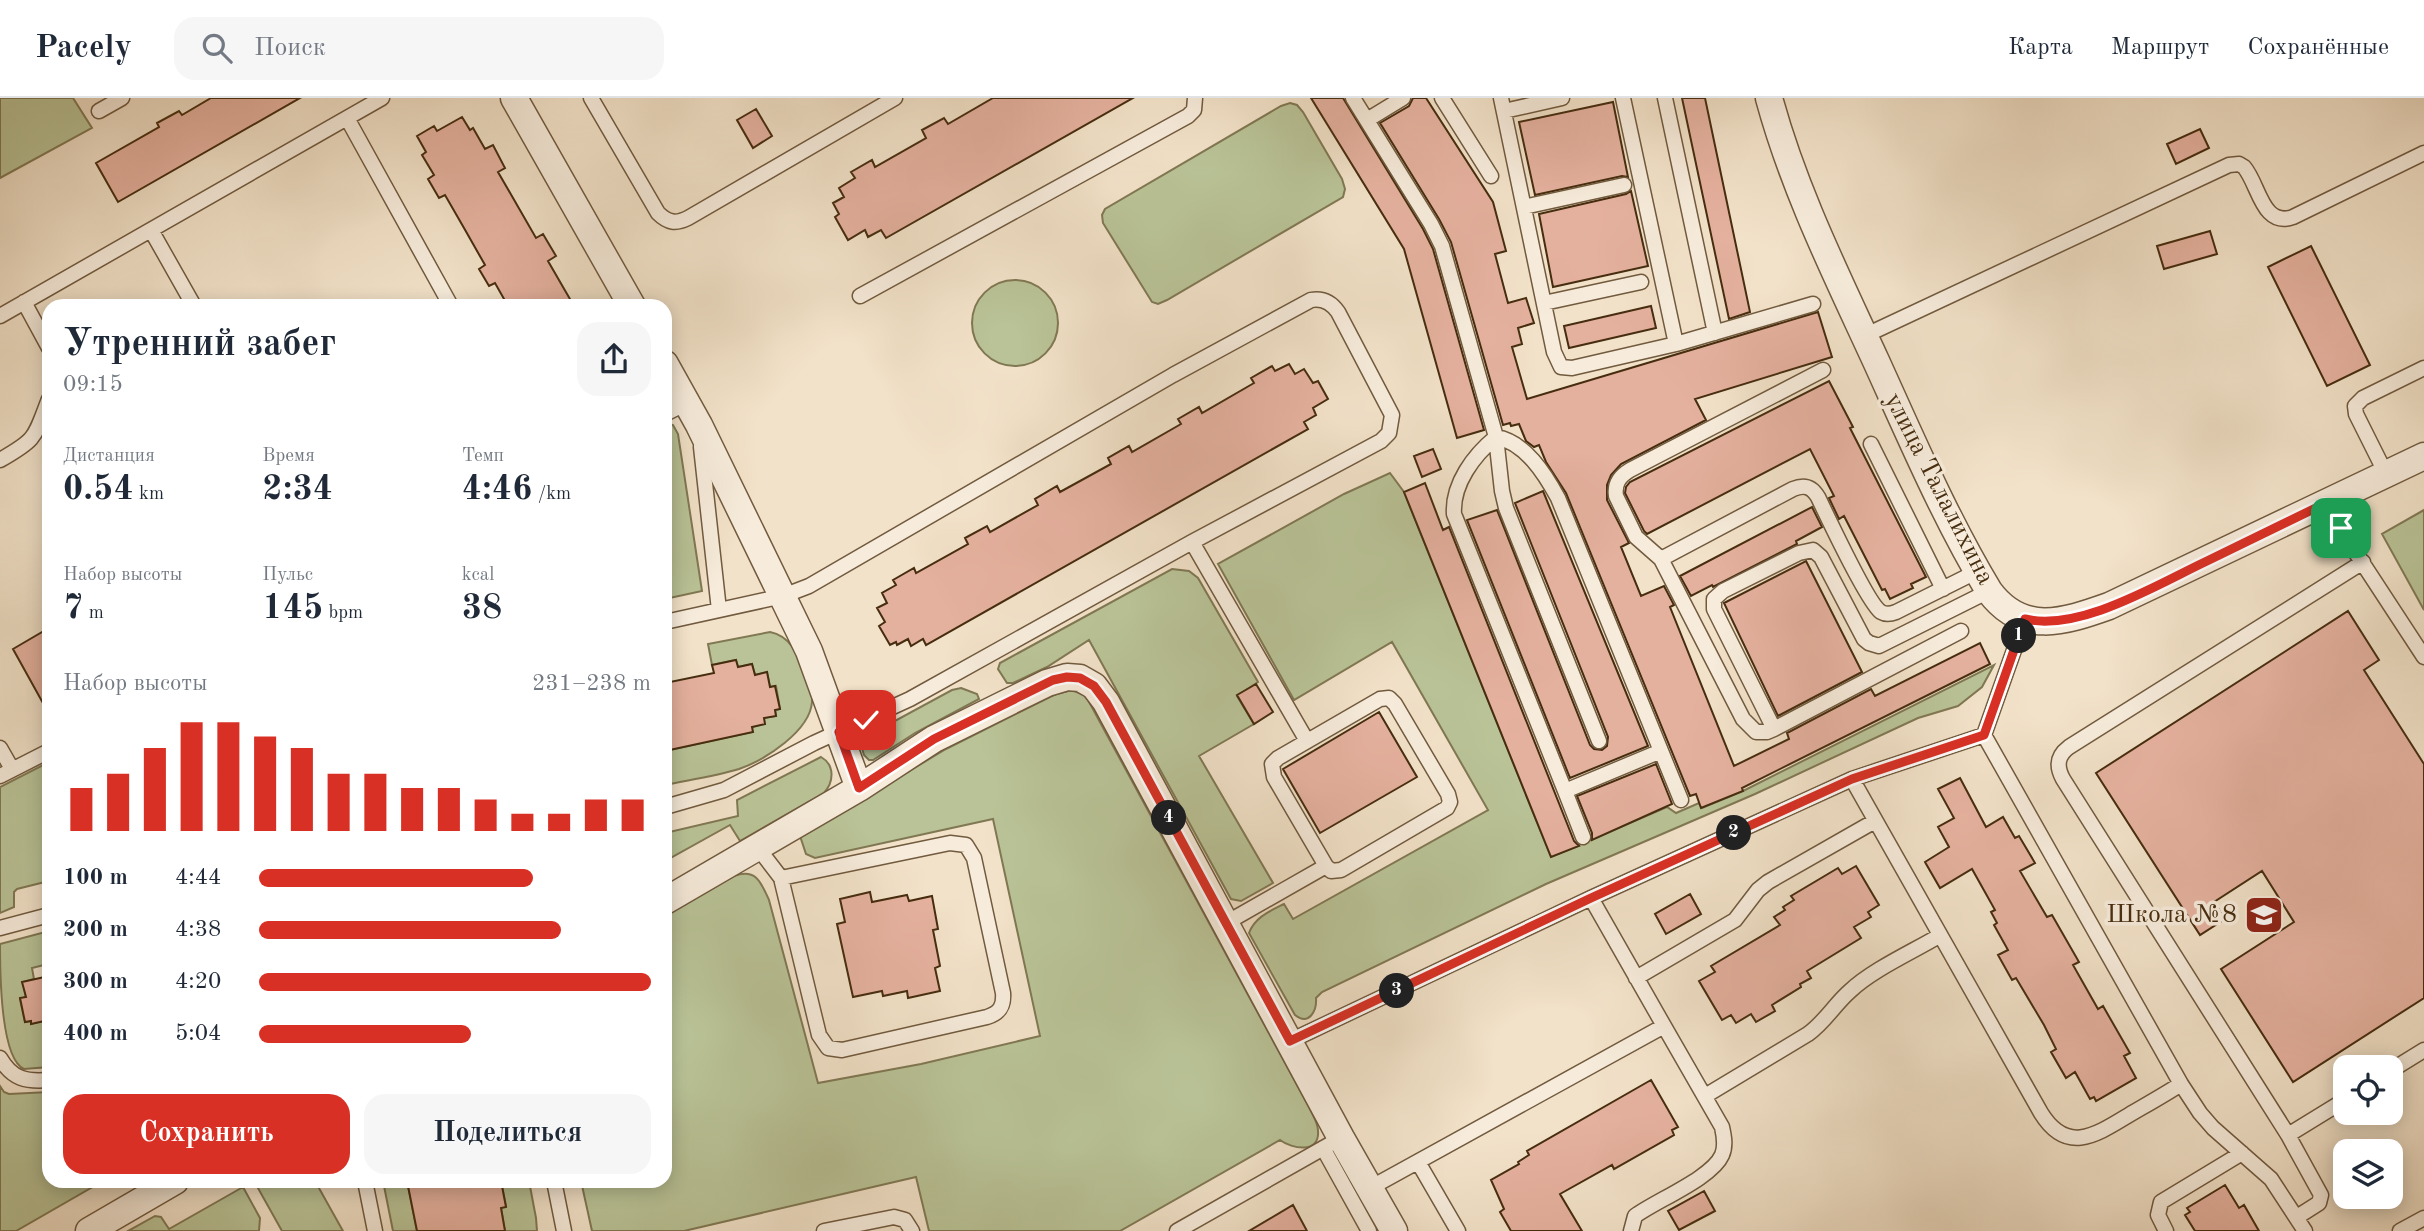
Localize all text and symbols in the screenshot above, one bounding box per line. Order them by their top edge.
search box [174,17,664,80]
icon: search [198,29,236,67]
text: Pacely [35,32,132,65]
text: Поиск [254,35,326,61]
text: Карта [2008,36,2073,60]
text: Маршрут [2111,36,2209,60]
text: Сохранённые [2247,36,2389,60]
button: share [577,322,651,396]
text: Утренний забег [63,326,336,364]
text: 09:15 [63,373,123,396]
street label: улица Талалихина [1879,389,1999,589]
text: Дистанция [63,447,155,466]
text: Время [262,447,315,466]
text: Темп [462,447,504,466]
text: 0.54 [63,472,134,507]
text: 2:34 [262,472,333,507]
text: 4:46 [462,472,532,507]
text: km [134,485,164,504]
text: /km [532,485,571,504]
pin [2311,498,2371,558]
icon: arrive [2322,509,2360,547]
text: Набор высоты [63,566,182,585]
text: Пульс [262,566,313,585]
text: kcal [462,566,494,585]
text: 7 [63,591,83,626]
text: 145 [262,591,323,626]
text: 38 [462,591,502,626]
text: m [83,604,104,623]
text: bpm [323,604,363,623]
pin: 1 [2002,618,2036,654]
text: 1 [2013,626,2024,645]
text: Набор высоты [63,672,207,695]
text: 231–238 m [532,672,651,695]
pin [836,690,896,750]
icon: check [847,701,885,739]
pin: 4 [1152,800,1186,836]
text: 4 [1163,808,1174,827]
pin: 2 [1716,816,1752,850]
text: 2 [1728,823,1739,842]
text: 100 m [63,866,128,889]
text: 4:44 [175,866,221,889]
school or university icon: Школа №8 [2243,894,2285,936]
place label: Школа №8 [2106,902,2237,928]
text: 200 m [63,918,128,941]
text: 4:38 [175,918,221,941]
text: 300 m [63,970,128,993]
text: 4:20 [175,970,221,993]
pin: 3 [1380,974,1414,1008]
text: 3 [1391,981,1402,1000]
text: 400 m [63,1022,128,1045]
text: 5:04 [175,1022,221,1045]
map controls [2333,1055,2403,1209]
button: locate [2333,1055,2403,1125]
button: Сохранить [63,1094,350,1174]
button: Поделиться [364,1094,651,1174]
button: layers [2333,1139,2403,1209]

